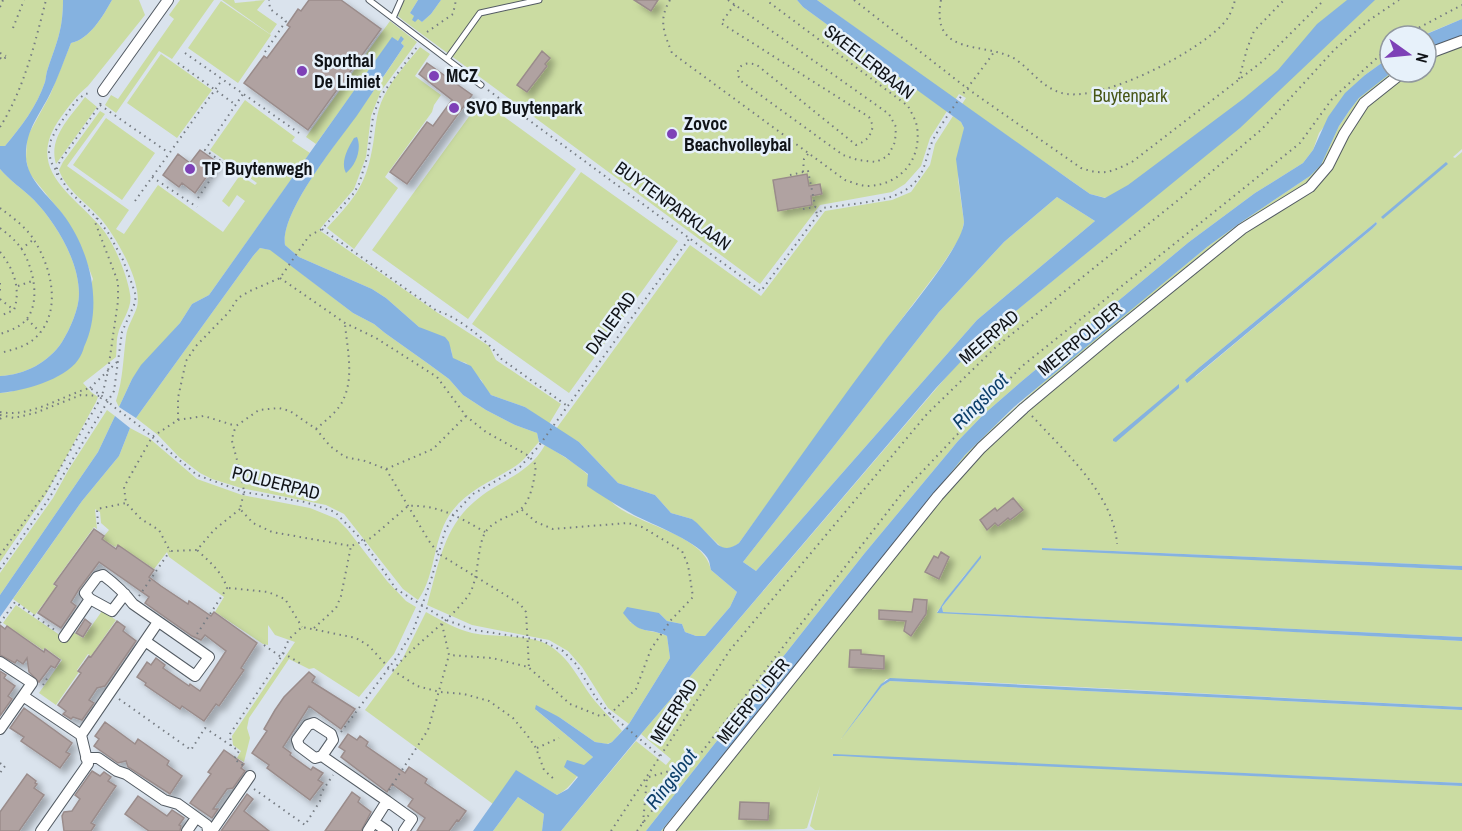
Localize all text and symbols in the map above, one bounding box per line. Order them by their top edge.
street label: SKEELERBAAN [819,18,920,105]
north arrow [1378,24,1438,84]
place label: Sporthal De Limiet [314,48,381,94]
text: N [1411,50,1434,65]
place label: MCZ [446,63,478,88]
marker: Sporthal De Limiet [295,64,309,78]
marker: MCZ [427,69,441,83]
park label: Buytenpark [1093,83,1168,108]
place label: SVO Buytenpark [466,95,583,120]
marker: SVO Buytenpark [447,101,461,115]
place label: Zovoc Beachvolleybal [684,111,791,157]
marker: Zovoc Beachvolleybal [665,127,679,141]
street label: BUYTENPARKLAAN [610,155,736,256]
place label: TP Buytenwegh [202,156,312,181]
marker: TP Buytenwegh [183,162,197,176]
street label: DALIEPAD [579,286,642,359]
street label: MEERPOLDER [1032,296,1128,381]
street label: MEERPAD [953,304,1024,370]
water label: Ringsloot [946,366,1014,435]
street label: POLDERPAD [229,460,323,506]
street label: MEERPOLDER [710,652,795,749]
street label: MEERPAD [644,674,703,748]
water label: Ringsloot [639,743,703,814]

